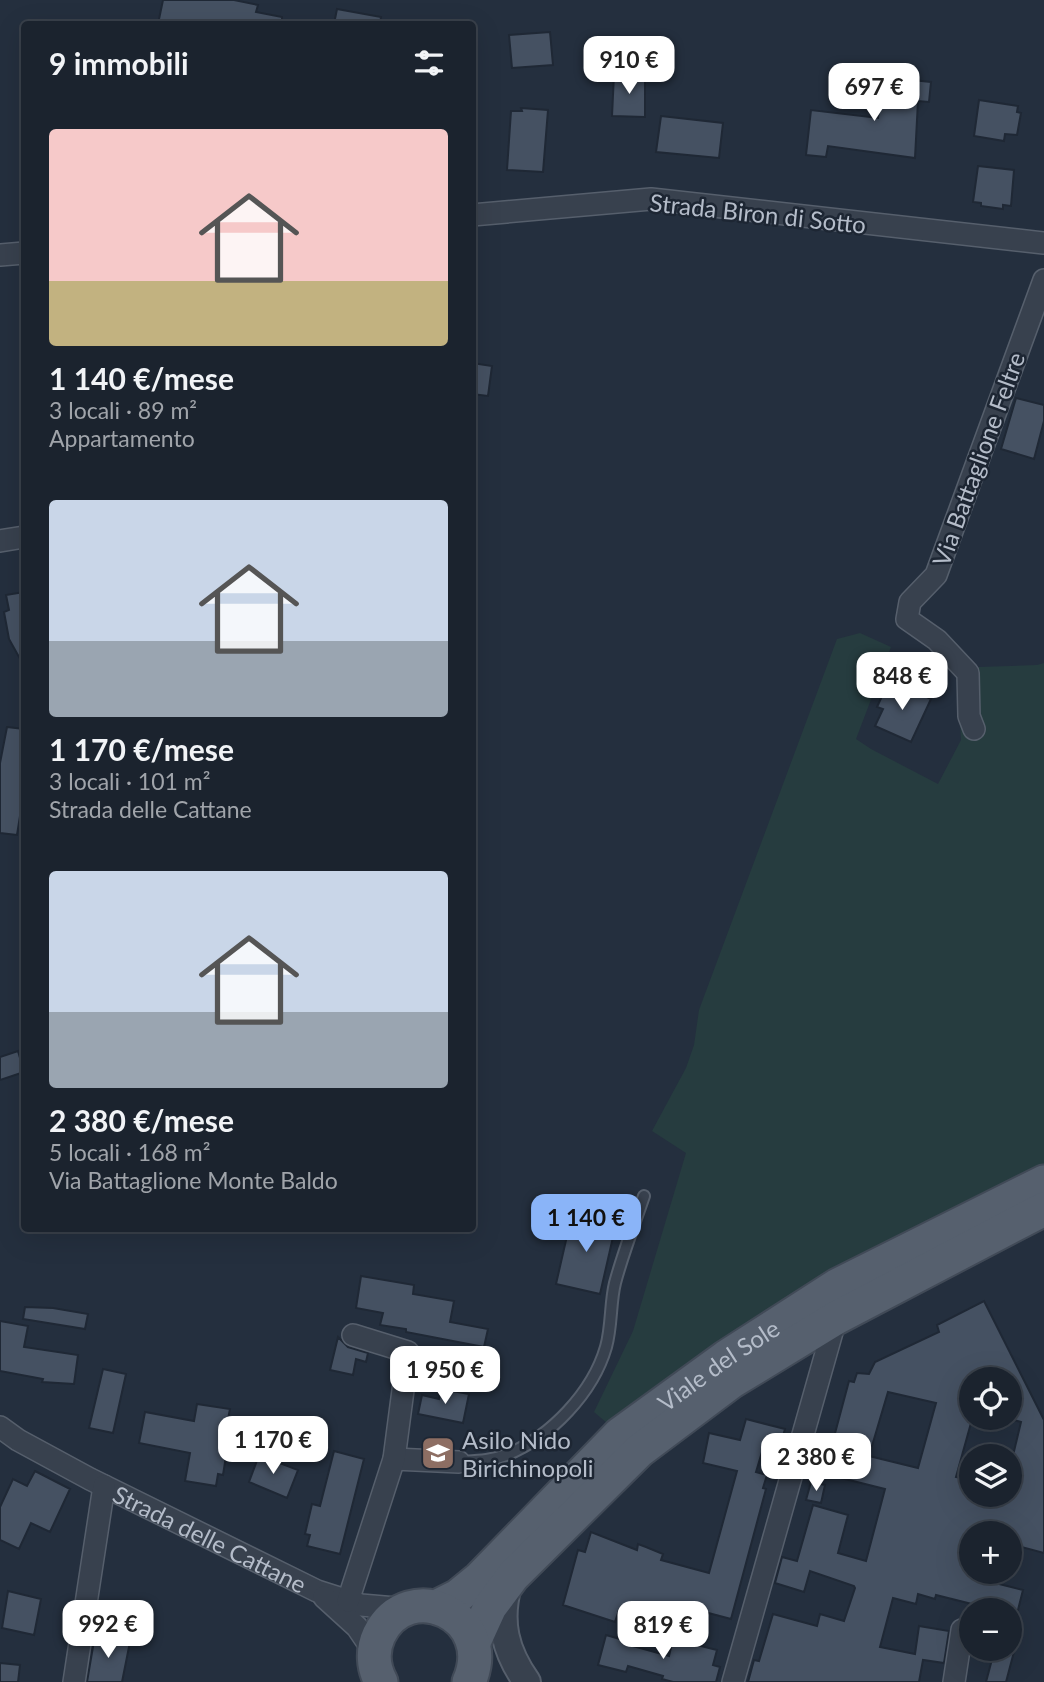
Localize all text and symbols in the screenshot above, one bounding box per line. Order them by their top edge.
pin: 910 € [580,36,678,96]
icon: filters [410,44,448,82]
text: 9 immobili [49,45,189,81]
text: 910 € [600,45,658,73]
pin: 697 € [825,64,923,123]
text: 697 € [845,72,903,100]
icon: home [186,175,312,301]
street label: Strada Biron di Sotto [649,187,867,239]
street label: Via Battaglione Feltre [926,348,1030,570]
text: 1 140 €/mese [49,360,234,396]
text: 3 locali · 89 m² [49,396,197,424]
text: Appartamento [49,424,195,452]
icon: home [186,546,312,672]
pin: 848 € [853,652,951,712]
text: 848 € [873,661,931,689]
text: 1 170 €/mese [49,731,234,767]
text: 3 locali · 101 m² [49,767,210,795]
text: Strada delle Cattane [49,795,252,823]
icon: home [186,917,312,1043]
text: 2 380 €/mese [49,1102,234,1138]
text: 5 locali · 168 m² [49,1138,210,1166]
text: Via Battaglione Monte Baldo [49,1166,338,1194]
pin: 1 140 € [521,1194,651,1254]
text: 1 140 € [547,1203,625,1231]
street label: Viale del Sole [651,1312,784,1417]
pin: 1 950 € [380,1346,510,1406]
text: 1 950 € [406,1355,484,1383]
map controls [959,1367,1022,1661]
button: locate [959,1367,1022,1430]
pin: 1 170 € [208,1416,338,1476]
text: 1 170 € [234,1425,312,1453]
place label: Asilo Nido Birichinopoli [462,1425,594,1482]
school or university icon: Asilo Nido Birichinopoli [419,1434,457,1472]
pin: 2 380 € [751,1434,881,1493]
text: 2 380 € [777,1442,855,1470]
button: layers [959,1444,1022,1507]
street label: Strada delle Cattane [109,1478,311,1598]
button: + [959,1521,1022,1584]
button: − [959,1598,1022,1661]
pin: 992 € [59,1600,157,1660]
pin: 819 € [614,1602,712,1661]
text: 992 € [79,1609,137,1637]
text: 819 € [634,1610,692,1638]

